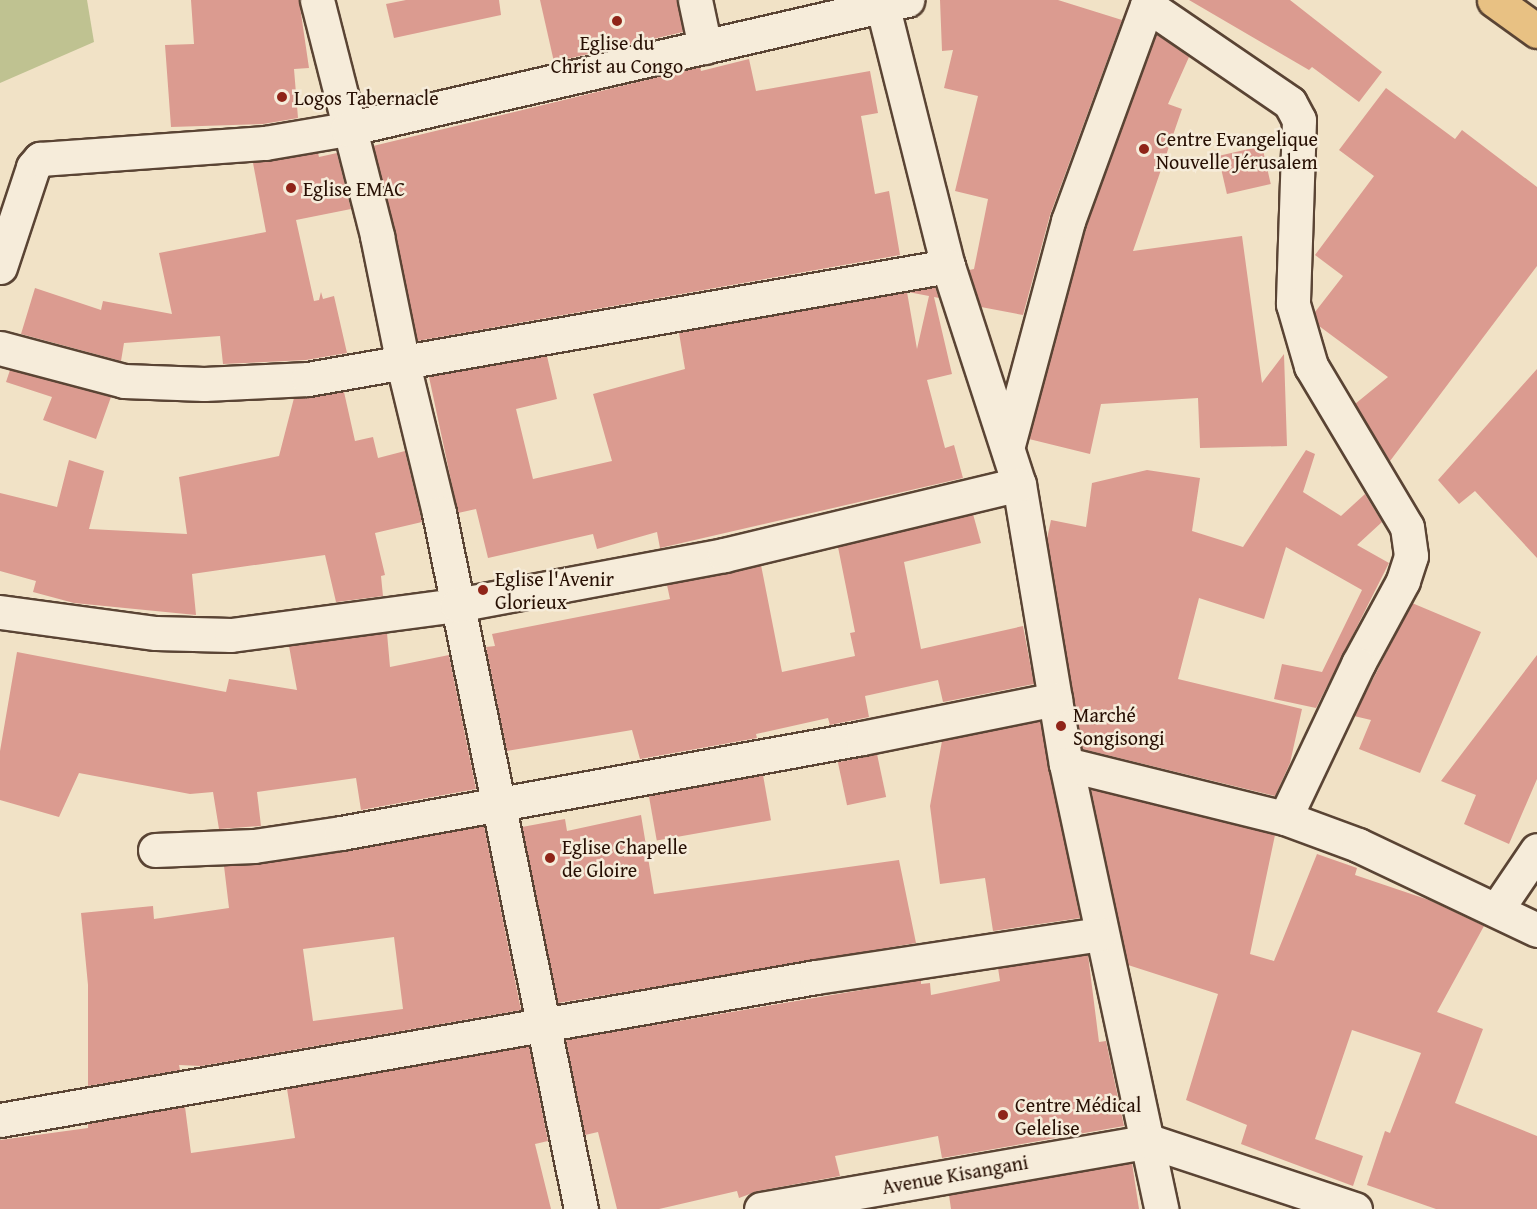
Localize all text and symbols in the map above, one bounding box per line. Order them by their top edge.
marker: Eglise du Christ au Congo [610,14,624,28]
place label: Eglise du Christ au Congo [551,30,683,77]
place label: Logos Tabernacle [294,85,439,109]
marker: Logos Tabernacle [275,90,289,104]
place label: Centre Evangelique Nouvelle Jérusalem [1156,126,1318,173]
marker: Centre Evangelique Nouvelle Jérusalem [1137,142,1151,156]
place label: Eglise EMAC [303,176,405,200]
marker: Eglise EMAC [284,181,298,195]
place label: Eglise l'Avenir Glorieux [495,566,614,613]
marker: Eglise l'Avenir Glorieux [476,583,490,597]
place label: Marché Songisongi [1073,702,1165,749]
marker: Marché Songisongi [1054,719,1068,733]
place label: Eglise Chapelle de Gloire [562,834,687,881]
marker: Eglise Chapelle de Gloire [543,851,557,865]
place label: Centre Médical Gelelise [1015,1092,1141,1139]
marker: Centre Médical Gelelise [996,1108,1010,1122]
street label: Avenue Kisangani [880,1149,1030,1199]

